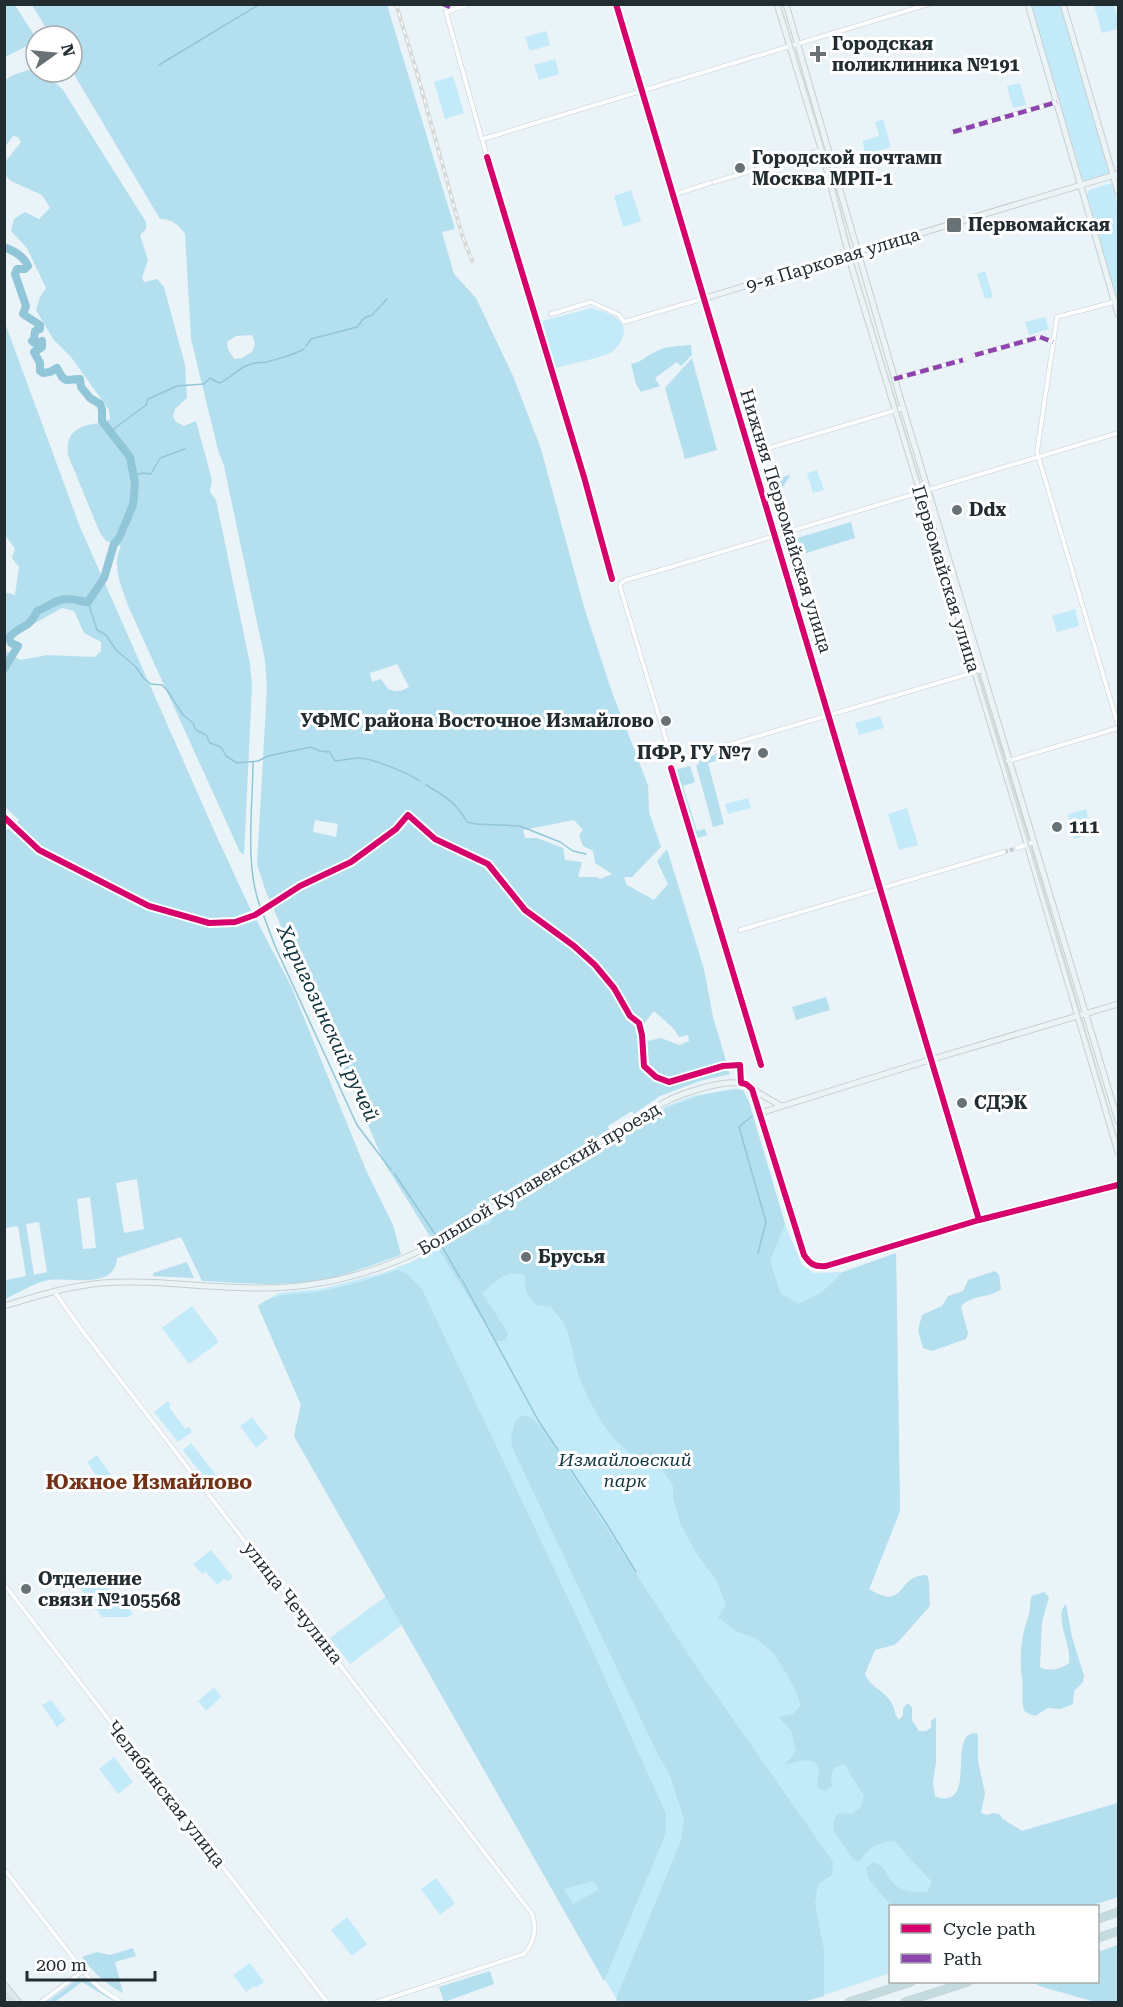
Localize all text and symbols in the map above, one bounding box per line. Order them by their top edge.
north arrow [24,24,84,84]
place label: Городская поликлиника №191 [832,33,1020,75]
text: N [57,42,79,59]
marker: Городская поликлиника №191 [809,45,827,63]
place label: Городской почтамп Москва МРП-1 [752,147,942,189]
marker: Городской почтамп Москва МРП-1 [733,161,747,175]
place label: Первомайская [968,214,1110,235]
marker: Первомайская [945,216,963,234]
street label: 9-я Парковая улица [743,223,923,296]
street label: Нижняя Первомайская улица [736,386,837,656]
street label: Первомайская улица [908,483,985,675]
place label: Ddx [969,499,1007,520]
marker: Ddx [950,503,964,517]
place label: УФМС района Восточное Измайлово [301,710,654,731]
marker: УФМС района Восточное Измайлово [659,714,673,728]
place label: ПФР, ГУ №7 [637,742,751,763]
marker: ПФР, ГУ №7 [756,746,770,760]
place label: 111 [1069,816,1099,837]
marker: 111 [1050,820,1064,834]
water label: Харигозинский ручей [271,920,384,1125]
place label: СДЭК [974,1092,1028,1113]
marker: СДЭК [955,1096,969,1110]
street label: Большой Купавенский проезд [414,1098,664,1259]
place label: Брусья [538,1246,605,1267]
marker: Брусья [519,1250,533,1264]
park label: Измайловский парк [558,1449,691,1491]
district label: Южное Измайлово [46,1470,252,1494]
street label: улица Чечулина [239,1537,348,1668]
place label: Отделение связи №105568 [38,1568,181,1610]
marker: Отделение связи №105568 [19,1582,33,1596]
street label: Челябинская улица [103,1716,230,1871]
legend [889,1905,1099,1983]
text: Cycle path [943,1918,1036,1939]
scale bar [27,1944,154,1982]
text: Path [943,1948,982,1969]
text: 200 m [36,1954,87,1975]

